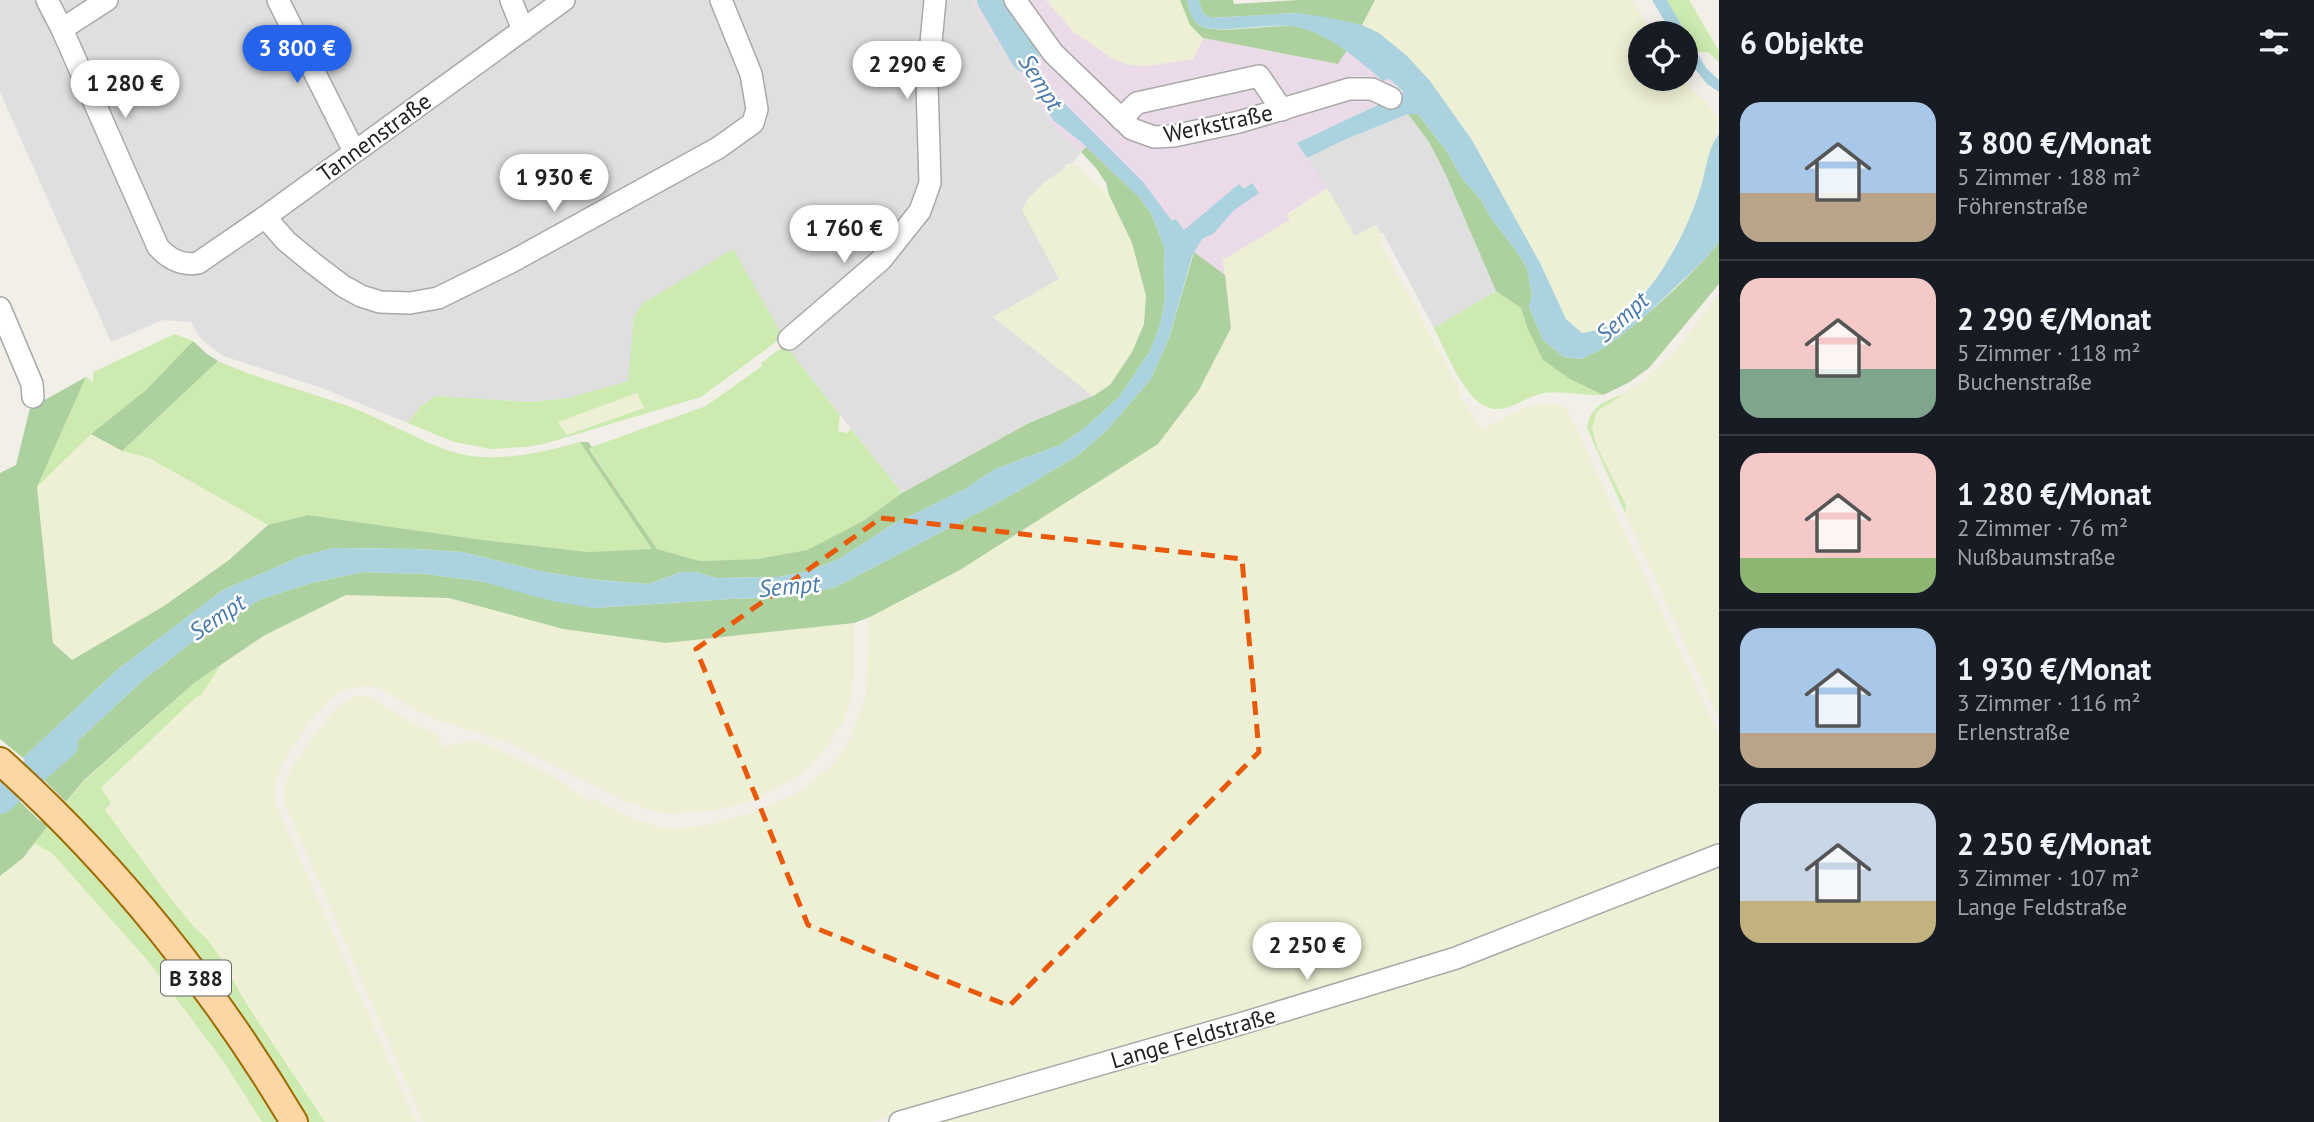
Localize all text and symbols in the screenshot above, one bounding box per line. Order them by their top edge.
map controls [1628,21,1698,91]
button: locate [1628,21,1698,91]
text: 6 Objekte [1740,23,1864,62]
icon: filters [2255,23,2293,61]
pin: 3 800 € [232,25,362,85]
text: 3 800 € [259,33,335,62]
pin: 2 290 € [842,42,972,101]
water label: Sempt [1012,48,1071,117]
text: 2 290 € [869,49,945,78]
pin: 1 280 € [60,60,190,120]
text: 1 280 € [87,68,163,97]
street label: Tannenstraße [312,86,436,188]
street label: Werkstraße [1161,97,1275,149]
text: 3 800 €/Monat [1957,123,2151,162]
icon: home [1796,130,1880,214]
pin: 1 930 € [489,154,619,214]
text: 1 930 € [516,162,592,191]
text: 5 Zimmer · 188 m² [1957,162,2141,191]
text: Föhrenstraße [1957,191,2088,220]
pin: 1 760 € [779,205,909,265]
text: 1 760 € [806,213,882,242]
water label: Sempt [1589,284,1656,349]
text: 2 290 €/Monat [1957,299,2151,338]
icon: home [1796,306,1880,390]
text: 5 Zimmer · 118 m² [1957,338,2141,367]
text: Buchenstraße [1957,367,2092,396]
text: 1 280 €/Monat [1957,474,2151,513]
icon: home [1796,481,1880,565]
text: 2 Zimmer · 76 m² [1957,513,2128,542]
text: Nußbaumstraße [1957,542,2115,571]
water label: Sempt [757,568,822,604]
water label: Sempt [183,586,252,647]
text: 1 930 €/Monat [1957,649,2151,688]
icon: home [1796,656,1880,740]
text: 3 Zimmer · 116 m² [1957,688,2141,717]
text: Erlenstraße [1957,717,2070,746]
text: 2 250 €/Monat [1957,824,2151,863]
icon: home [1796,831,1880,915]
text: 3 Zimmer · 107 m² [1957,863,2139,892]
text: Lange Feldstraße [1957,892,2127,921]
pin: 2 250 € [1242,922,1372,982]
text: 2 250 € [1269,930,1345,959]
road number: B 388 [161,960,231,996]
street label: Lange Feldstraße [1107,1000,1279,1074]

